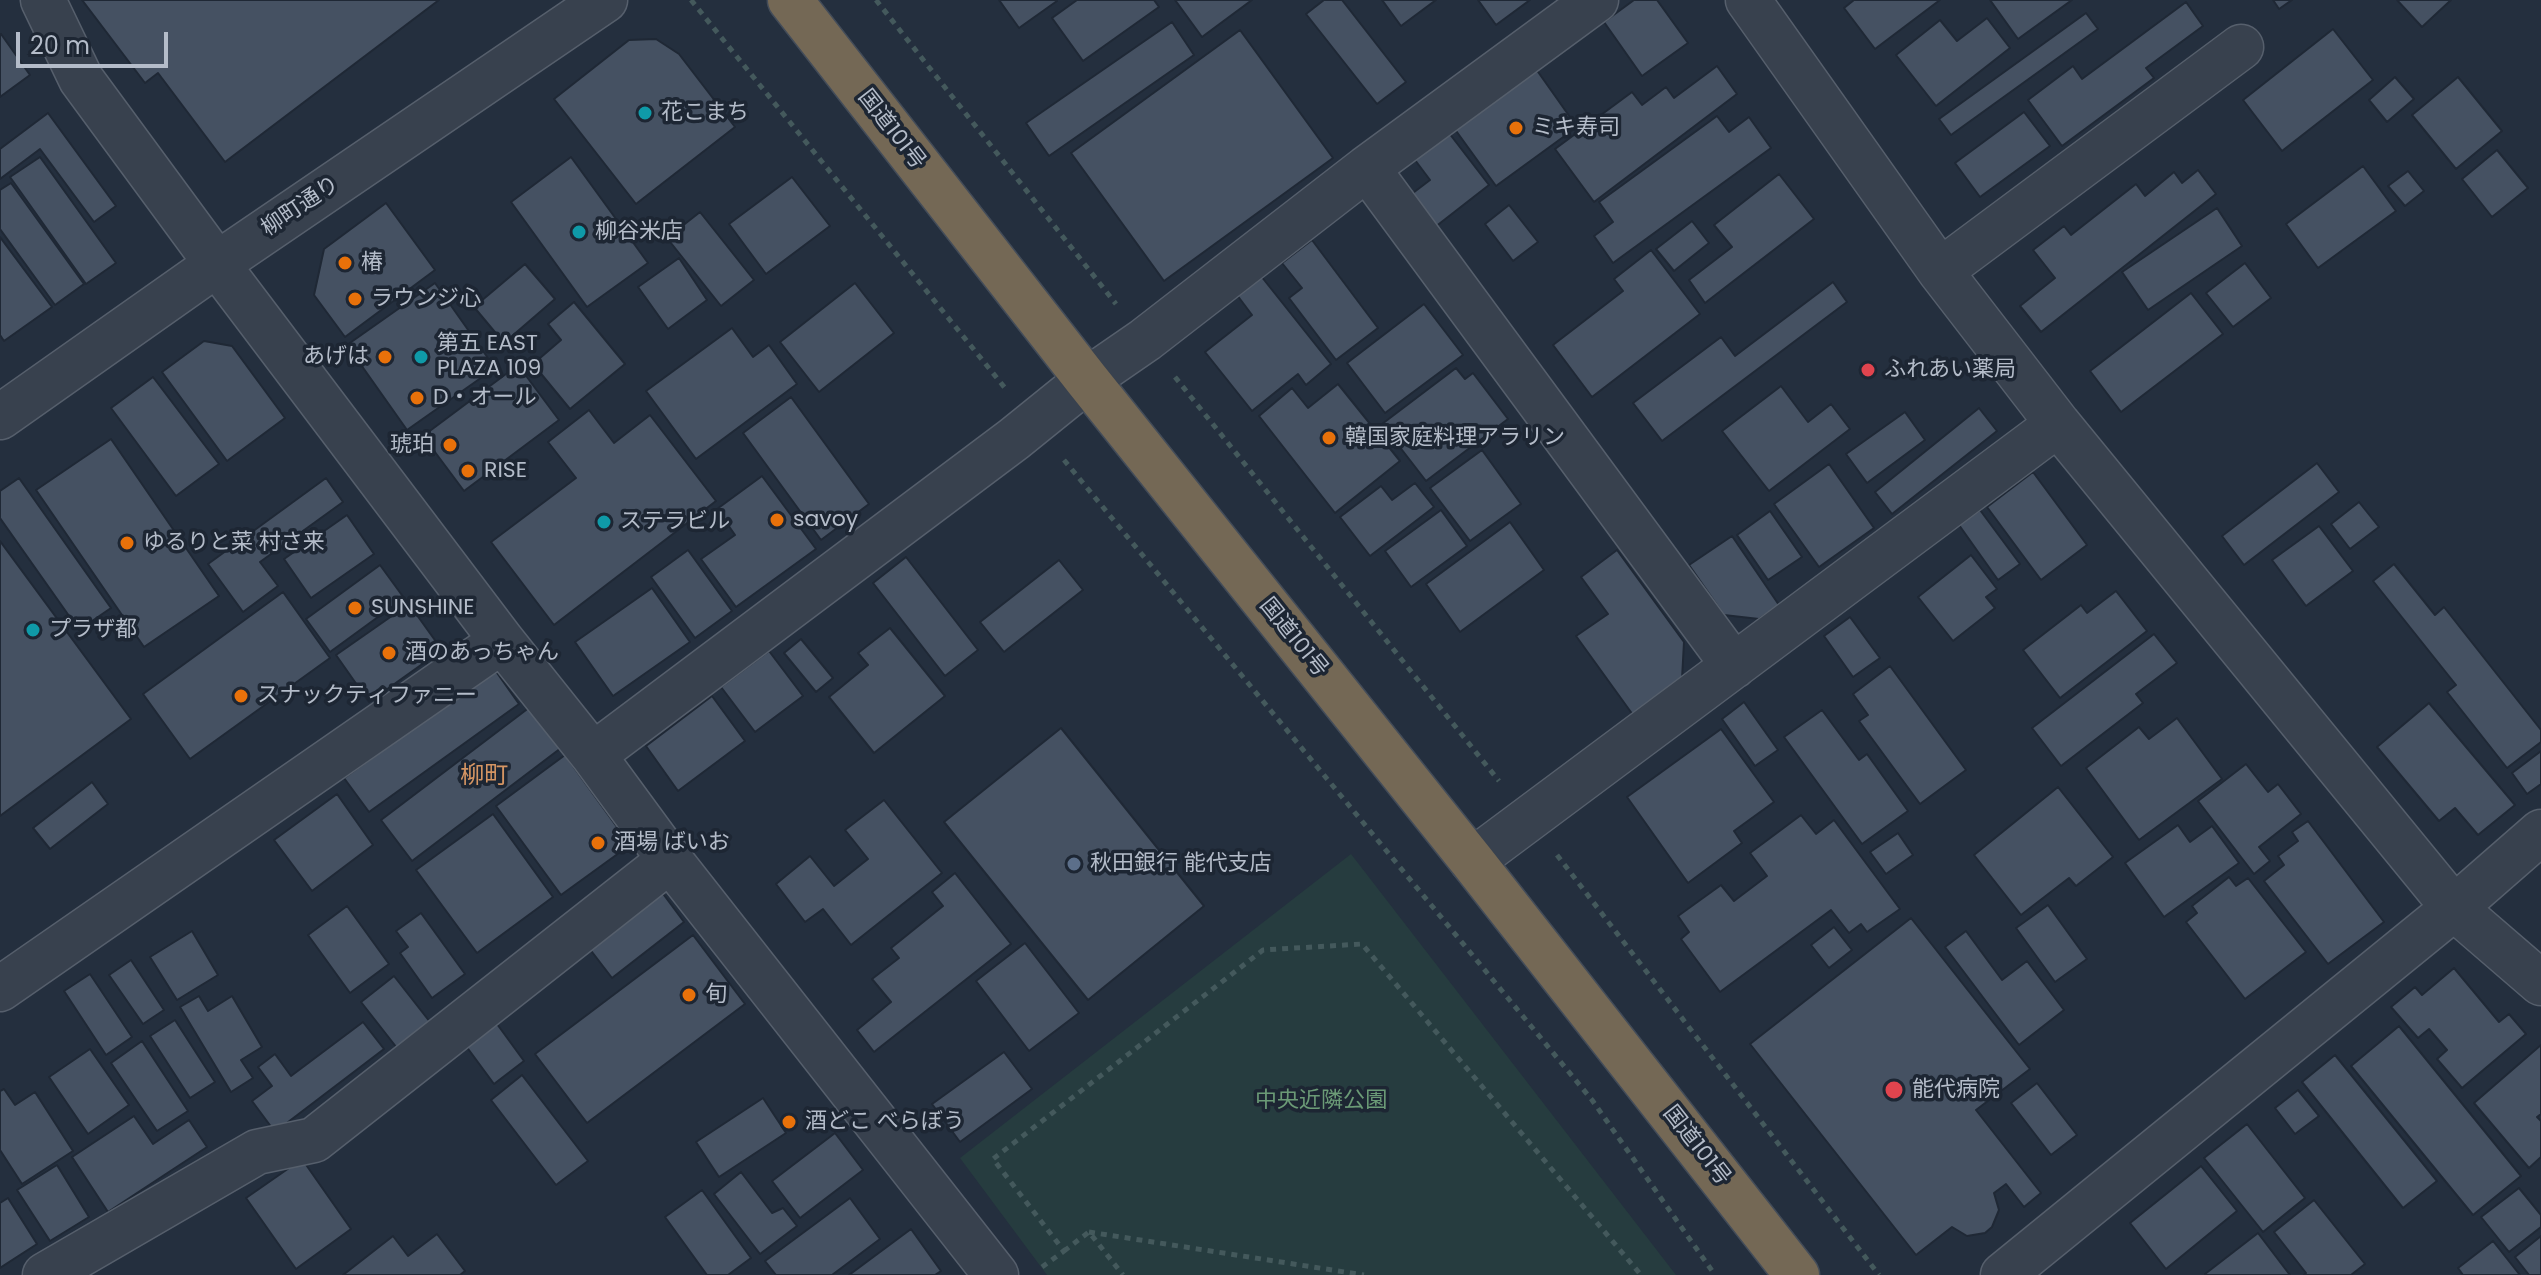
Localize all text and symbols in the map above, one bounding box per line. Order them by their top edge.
scale bar [20,16,172,66]
text: 20 m [30,29,90,62]
street label: 国道101号 [852,85,930,175]
place label: 花こまち [661,100,749,126]
marker: 花こまち [636,104,654,122]
place label: ミキ寿司 [1532,115,1620,141]
marker: ミキ寿司 [1507,119,1525,137]
street label: 柳町通り [257,171,345,243]
place label: 柳谷米店 [595,219,683,245]
marker: 柳谷米店 [570,223,588,241]
place label: 椿 [361,250,383,276]
marker: 椿 [336,254,354,272]
place label: ラウンジ心 [371,286,481,312]
marker: ラウンジ心 [346,290,364,308]
place label: 第五 EAST PLAZA 109 [437,331,541,382]
place label: あげは [303,344,369,370]
marker: あげは [376,348,394,366]
marker: 第五 EAST PLAZA 109 [412,348,430,366]
place label: ふれあい薬局 [1884,357,2016,383]
marker: ふれあい薬局 [1859,361,1877,379]
place label: D・オール [433,385,537,411]
marker: D・オール [408,389,426,407]
place label: 韓国家庭料理アラリン [1345,425,1565,451]
marker: 韓国家庭料理アラリン [1320,429,1338,447]
place label: 琥珀 [390,432,434,458]
marker: 琥珀 [441,436,459,454]
place label: RISE [484,458,527,484]
marker: RISE [459,462,477,480]
place label: savoy [793,507,858,533]
place label: ステラビル [620,509,730,535]
marker: savoy [768,511,786,529]
marker: ステラビル [595,513,613,531]
place label: ゆるりと菜 村さ来 [143,530,325,556]
marker: ゆるりと菜 村さ来 [118,534,136,552]
street label: 国道101号 [1253,593,1333,683]
place label: SUNSHINE [371,595,475,621]
marker: SUNSHINE [346,599,364,617]
place label: プラザ都 [49,617,137,643]
marker: プラザ都 [24,621,42,639]
place label: 酒のあっちゃん [405,640,559,666]
marker: 酒のあっちゃん [380,644,398,662]
place label: スナックティファニー [257,683,477,709]
marker: スナックティファニー [232,687,250,705]
district label: 柳町 [460,763,508,791]
place label: 酒場 ばいお [614,830,730,856]
marker: 酒場 ばいお [589,834,607,852]
place label: 秋田銀行 能代支店 [1090,851,1272,877]
marker: 秋田銀行 能代支店 [1065,855,1083,873]
place label: 旬 [705,982,727,1008]
marker: 旬 [680,986,698,1004]
place label: 能代病院 [1912,1077,2000,1103]
marker: 能代病院 [1883,1079,1905,1101]
park label: 中央近隣公園 [1255,1088,1387,1114]
street label: 国道101号 [1657,1101,1735,1191]
place label: 酒どこ べらぼう [805,1109,965,1135]
marker: 酒どこ べらぼう [780,1113,798,1131]

